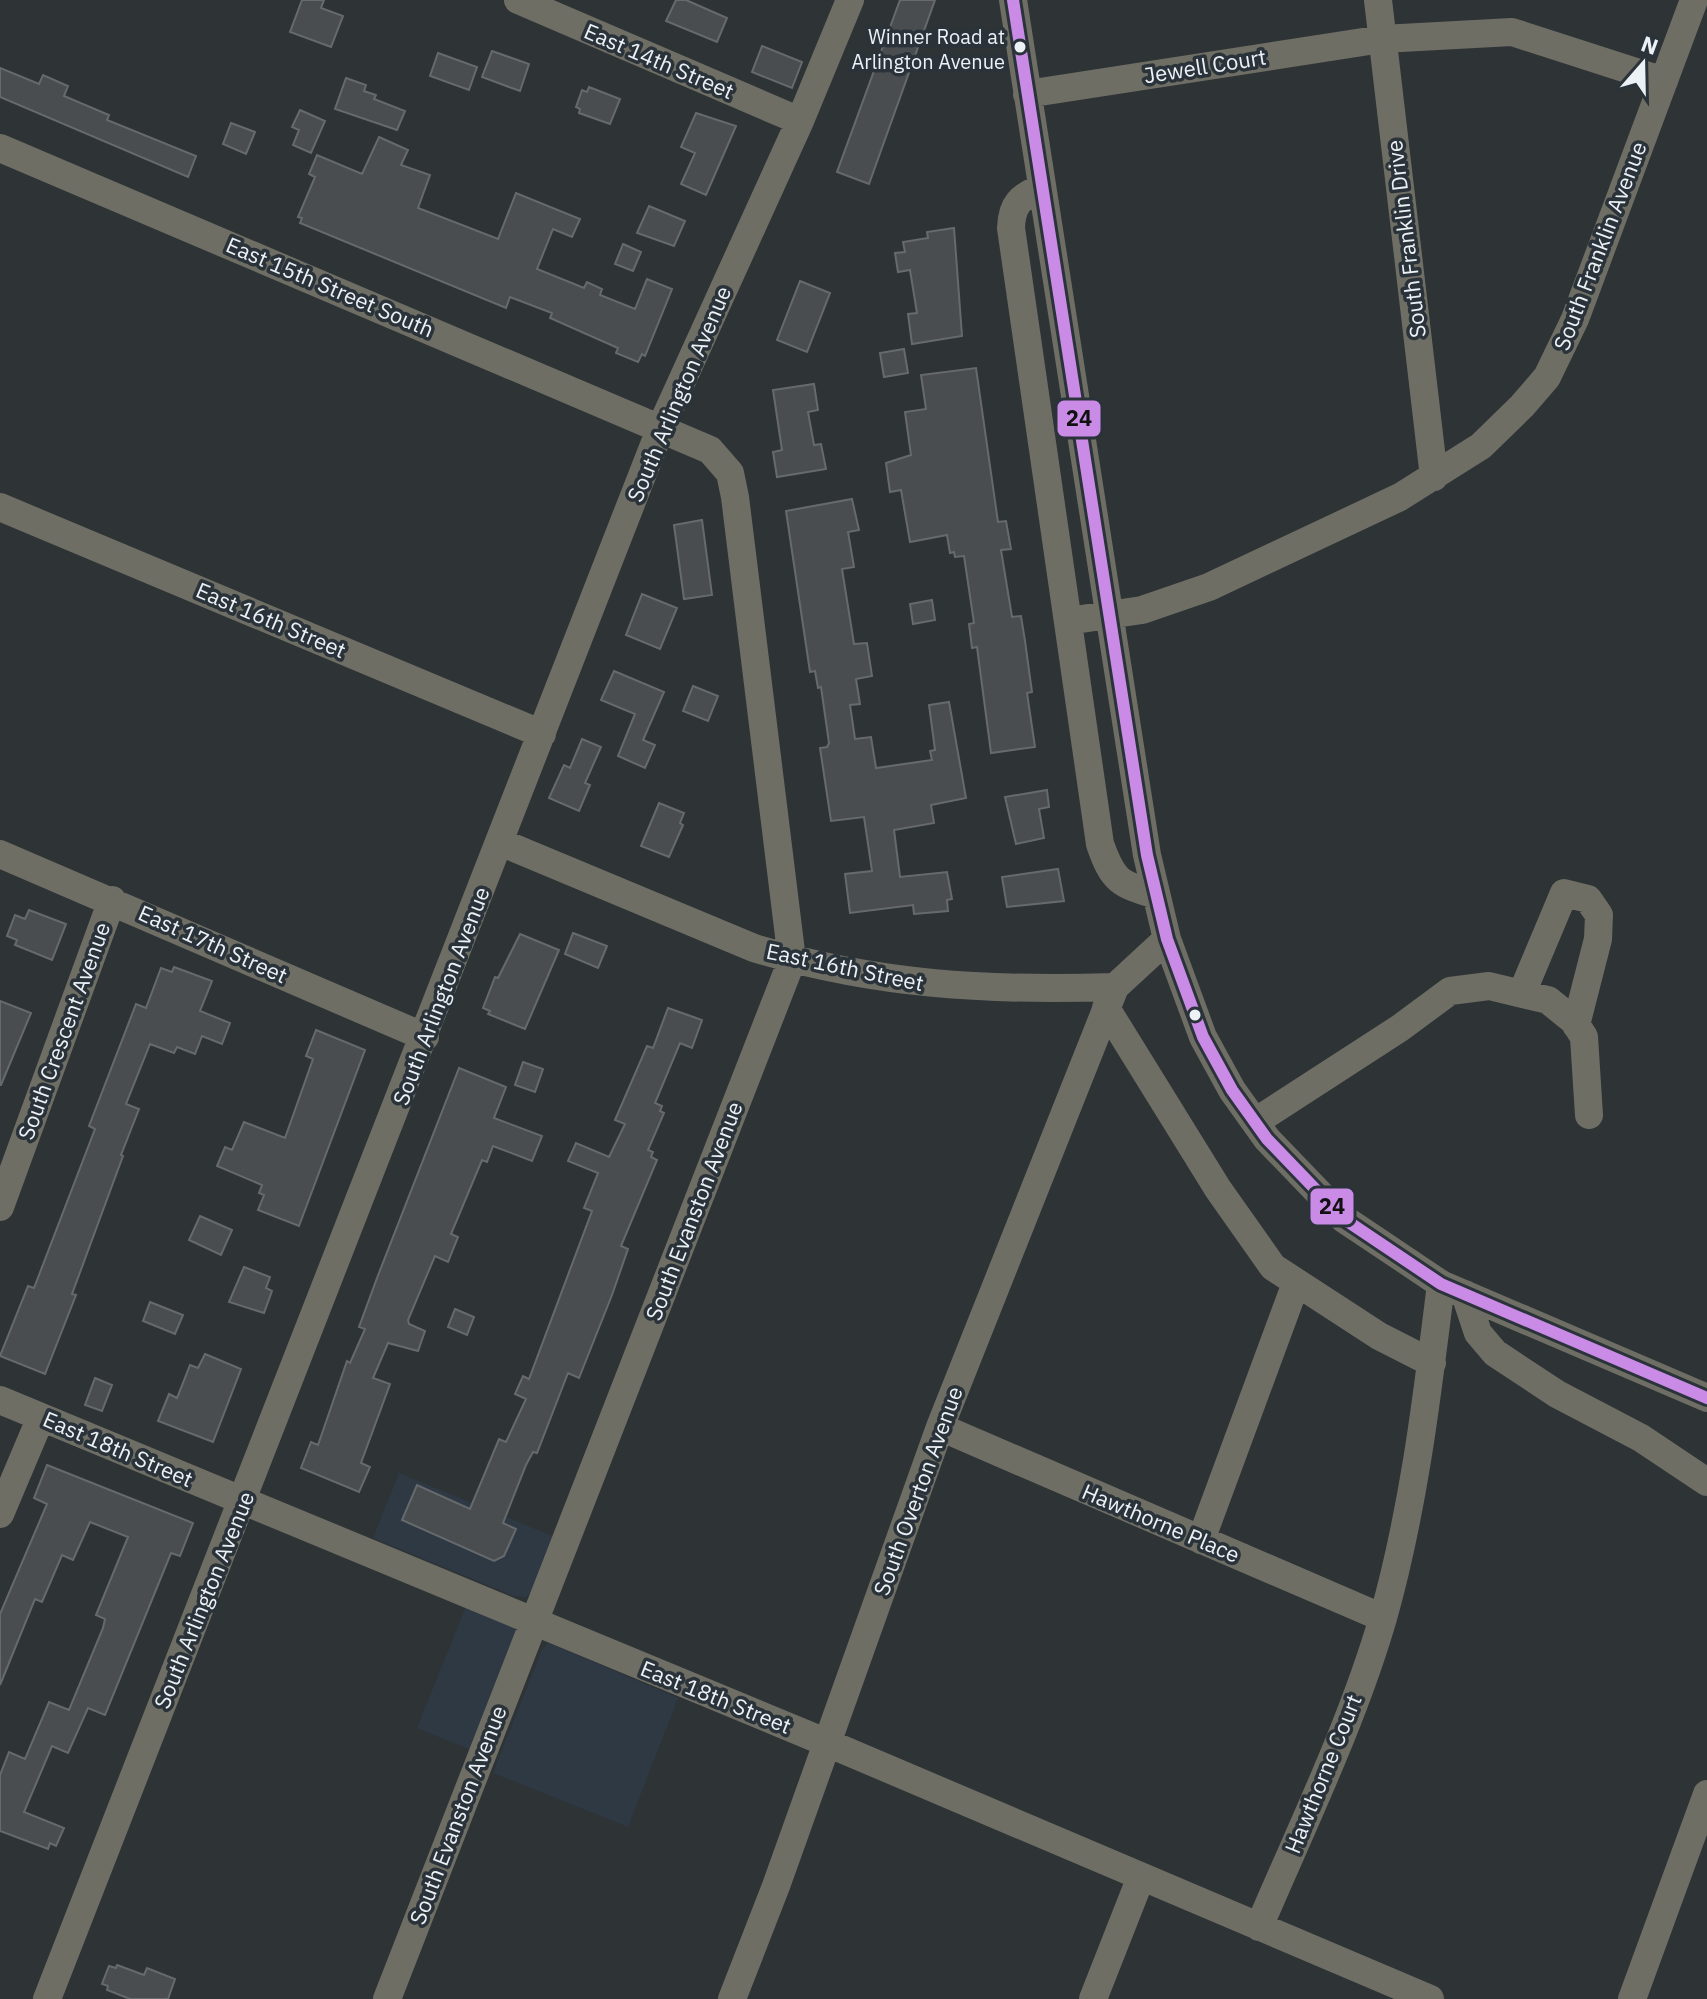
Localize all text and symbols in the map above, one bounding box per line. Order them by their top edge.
street label: East 14th Street [580,16,739,105]
place label: Winner Road at Arlington Avenue [851,23,1005,75]
north arrow [1603,24,1683,104]
text: N [1638,28,1662,61]
marker: Winner Road at Arlington Avenue [1012,39,1028,55]
street label: Jewell Court [1142,42,1268,89]
street label: South Franklin Avenue [1546,137,1653,354]
street label: South Franklin Drive [1379,139,1432,340]
street label: East 15th Street South [222,230,439,343]
street label: South Arlington Avenue [620,281,737,506]
line badge: 24 [1056,399,1102,438]
text: 24 [1066,403,1092,432]
street label: East 16th Street [192,575,351,664]
street label: South Arlington Avenue [385,882,496,1109]
street label: East 17th Street [134,898,292,989]
street label: South Crescent Avenue [11,918,116,1144]
street label: East 16th Street [764,936,926,997]
unlabelled marker [1187,1007,1203,1023]
street label: South Evanston Avenue [638,1097,749,1324]
line badge: 24 [1309,1187,1355,1226]
text: 24 [1319,1191,1345,1220]
street label: South Overton Avenue [866,1382,969,1599]
street label: East 18th Street [39,1404,198,1493]
street label: Hawthorne Place [1078,1476,1244,1569]
street label: South Arlington Avenue [147,1487,260,1713]
street label: East 18th Street [636,1653,796,1740]
street label: Hawthorne Court [1277,1690,1368,1858]
street label: South Evanston Avenue [402,1701,513,1928]

